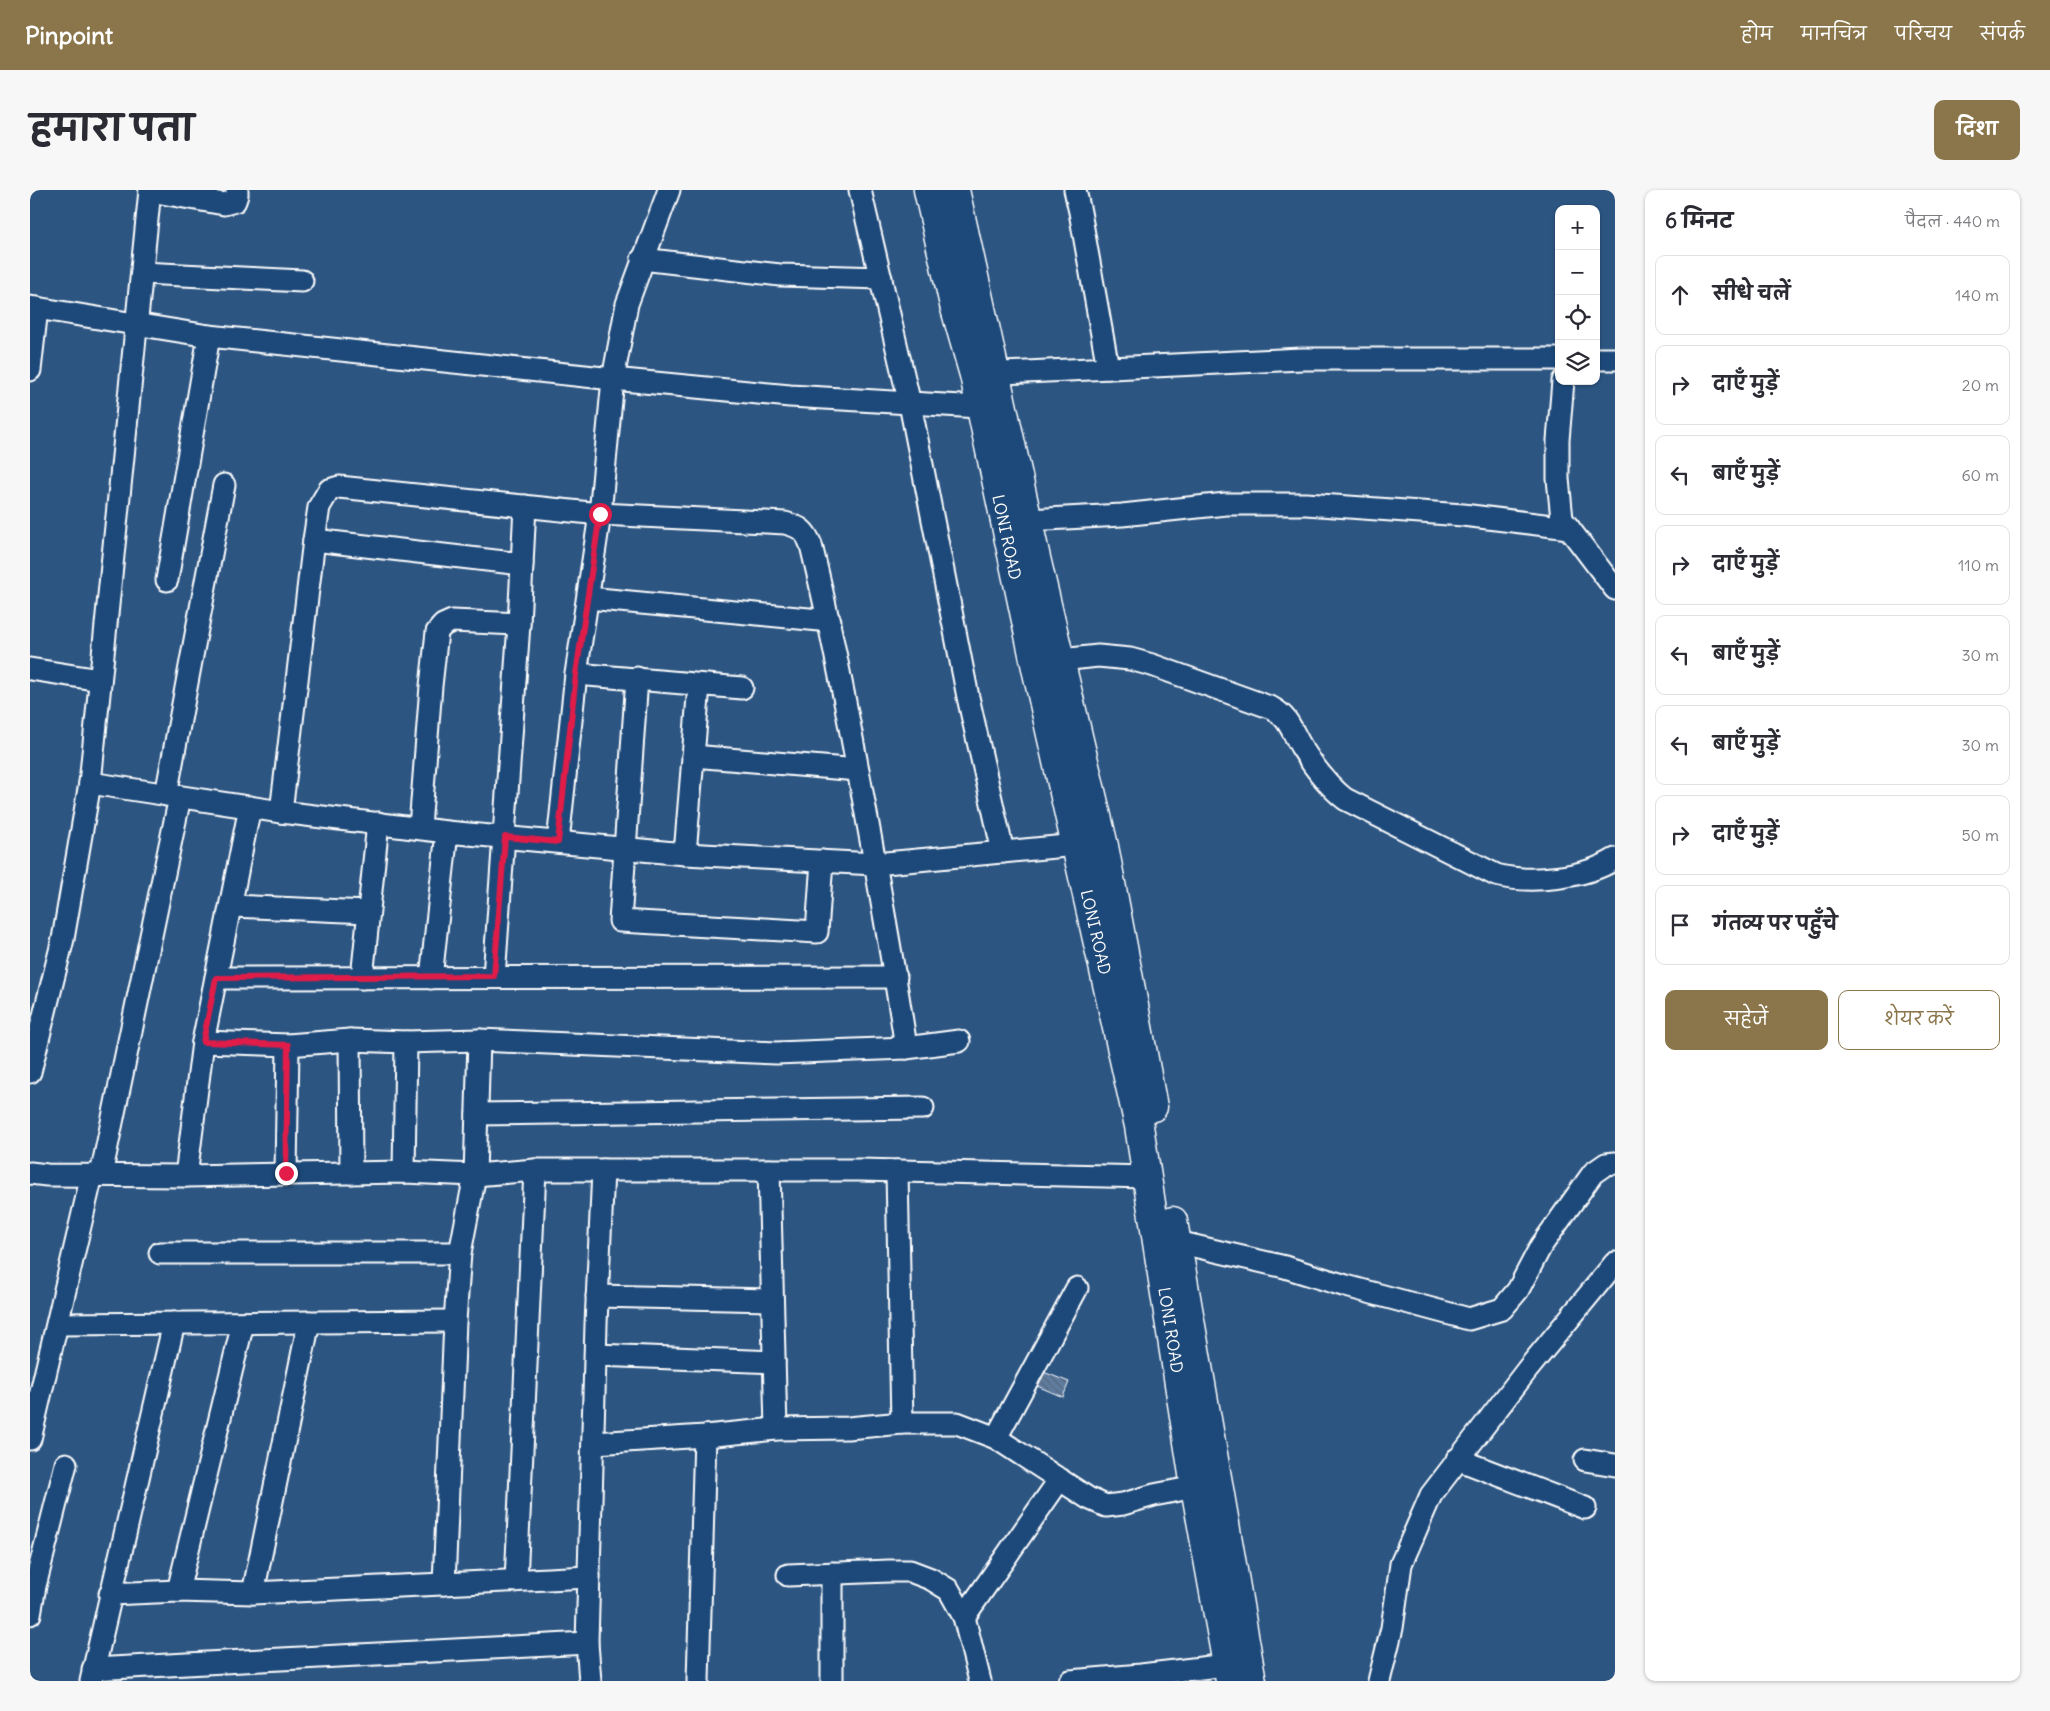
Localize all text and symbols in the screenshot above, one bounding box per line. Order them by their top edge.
text: Pinpoint [25,20,113,50]
text: होम [1741,22,1773,45]
text: मानचित्र [1801,22,1867,45]
text: परिचय [1895,22,1952,45]
text: संपर्क [1980,22,2025,45]
button: दिशा [1934,100,2020,160]
text: हमारा पता [30,105,194,149]
map controls [1555,205,1600,385]
button: + [1555,205,1600,250]
text: 6 मिनट [1665,207,1733,234]
text: पैदल · 440 m [1905,211,2000,231]
button: − [1555,250,1600,295]
icon: ahead [1666,281,1694,309]
text: सीधे चलें [1713,281,1790,305]
text: 140 m [1955,285,1999,305]
button: locate [1555,295,1600,340]
button: layers [1555,340,1600,385]
icon: right [1666,371,1694,399]
text: दाएँ मुड़ें [1713,371,1779,395]
text: 20 m [1962,375,1999,395]
icon: left [1666,461,1694,489]
text: बाएँ मुड़ें [1713,461,1779,485]
text: 60 m [1961,465,1999,485]
street label: LONI ROAD [988,493,1026,581]
route start [589,503,612,526]
icon: right [1666,551,1694,579]
text: दाएँ मुड़ें [1713,551,1779,575]
text: 110 m [1958,555,1999,575]
icon: left [1666,641,1694,669]
text: बाएँ मुड़ें [1713,641,1779,665]
text: 30 m [1962,645,1999,665]
icon: left [1666,731,1694,759]
text: बाएँ मुड़ें [1713,731,1779,755]
text: 30 m [1962,735,1999,755]
icon: right [1666,821,1694,849]
text: दाएँ मुड़ें [1713,821,1779,845]
text: 50 m [1961,825,1999,845]
street label: LONI ROAD [1077,888,1115,976]
icon: arrive [1666,911,1694,939]
text: गंतव्य पर पहुँचे [1713,911,1838,935]
button: सहेजें [1665,990,1828,1050]
button: शेयर करें [1838,990,2000,1050]
route end [275,1162,298,1185]
street label: LONI ROAD [1154,1286,1188,1374]

